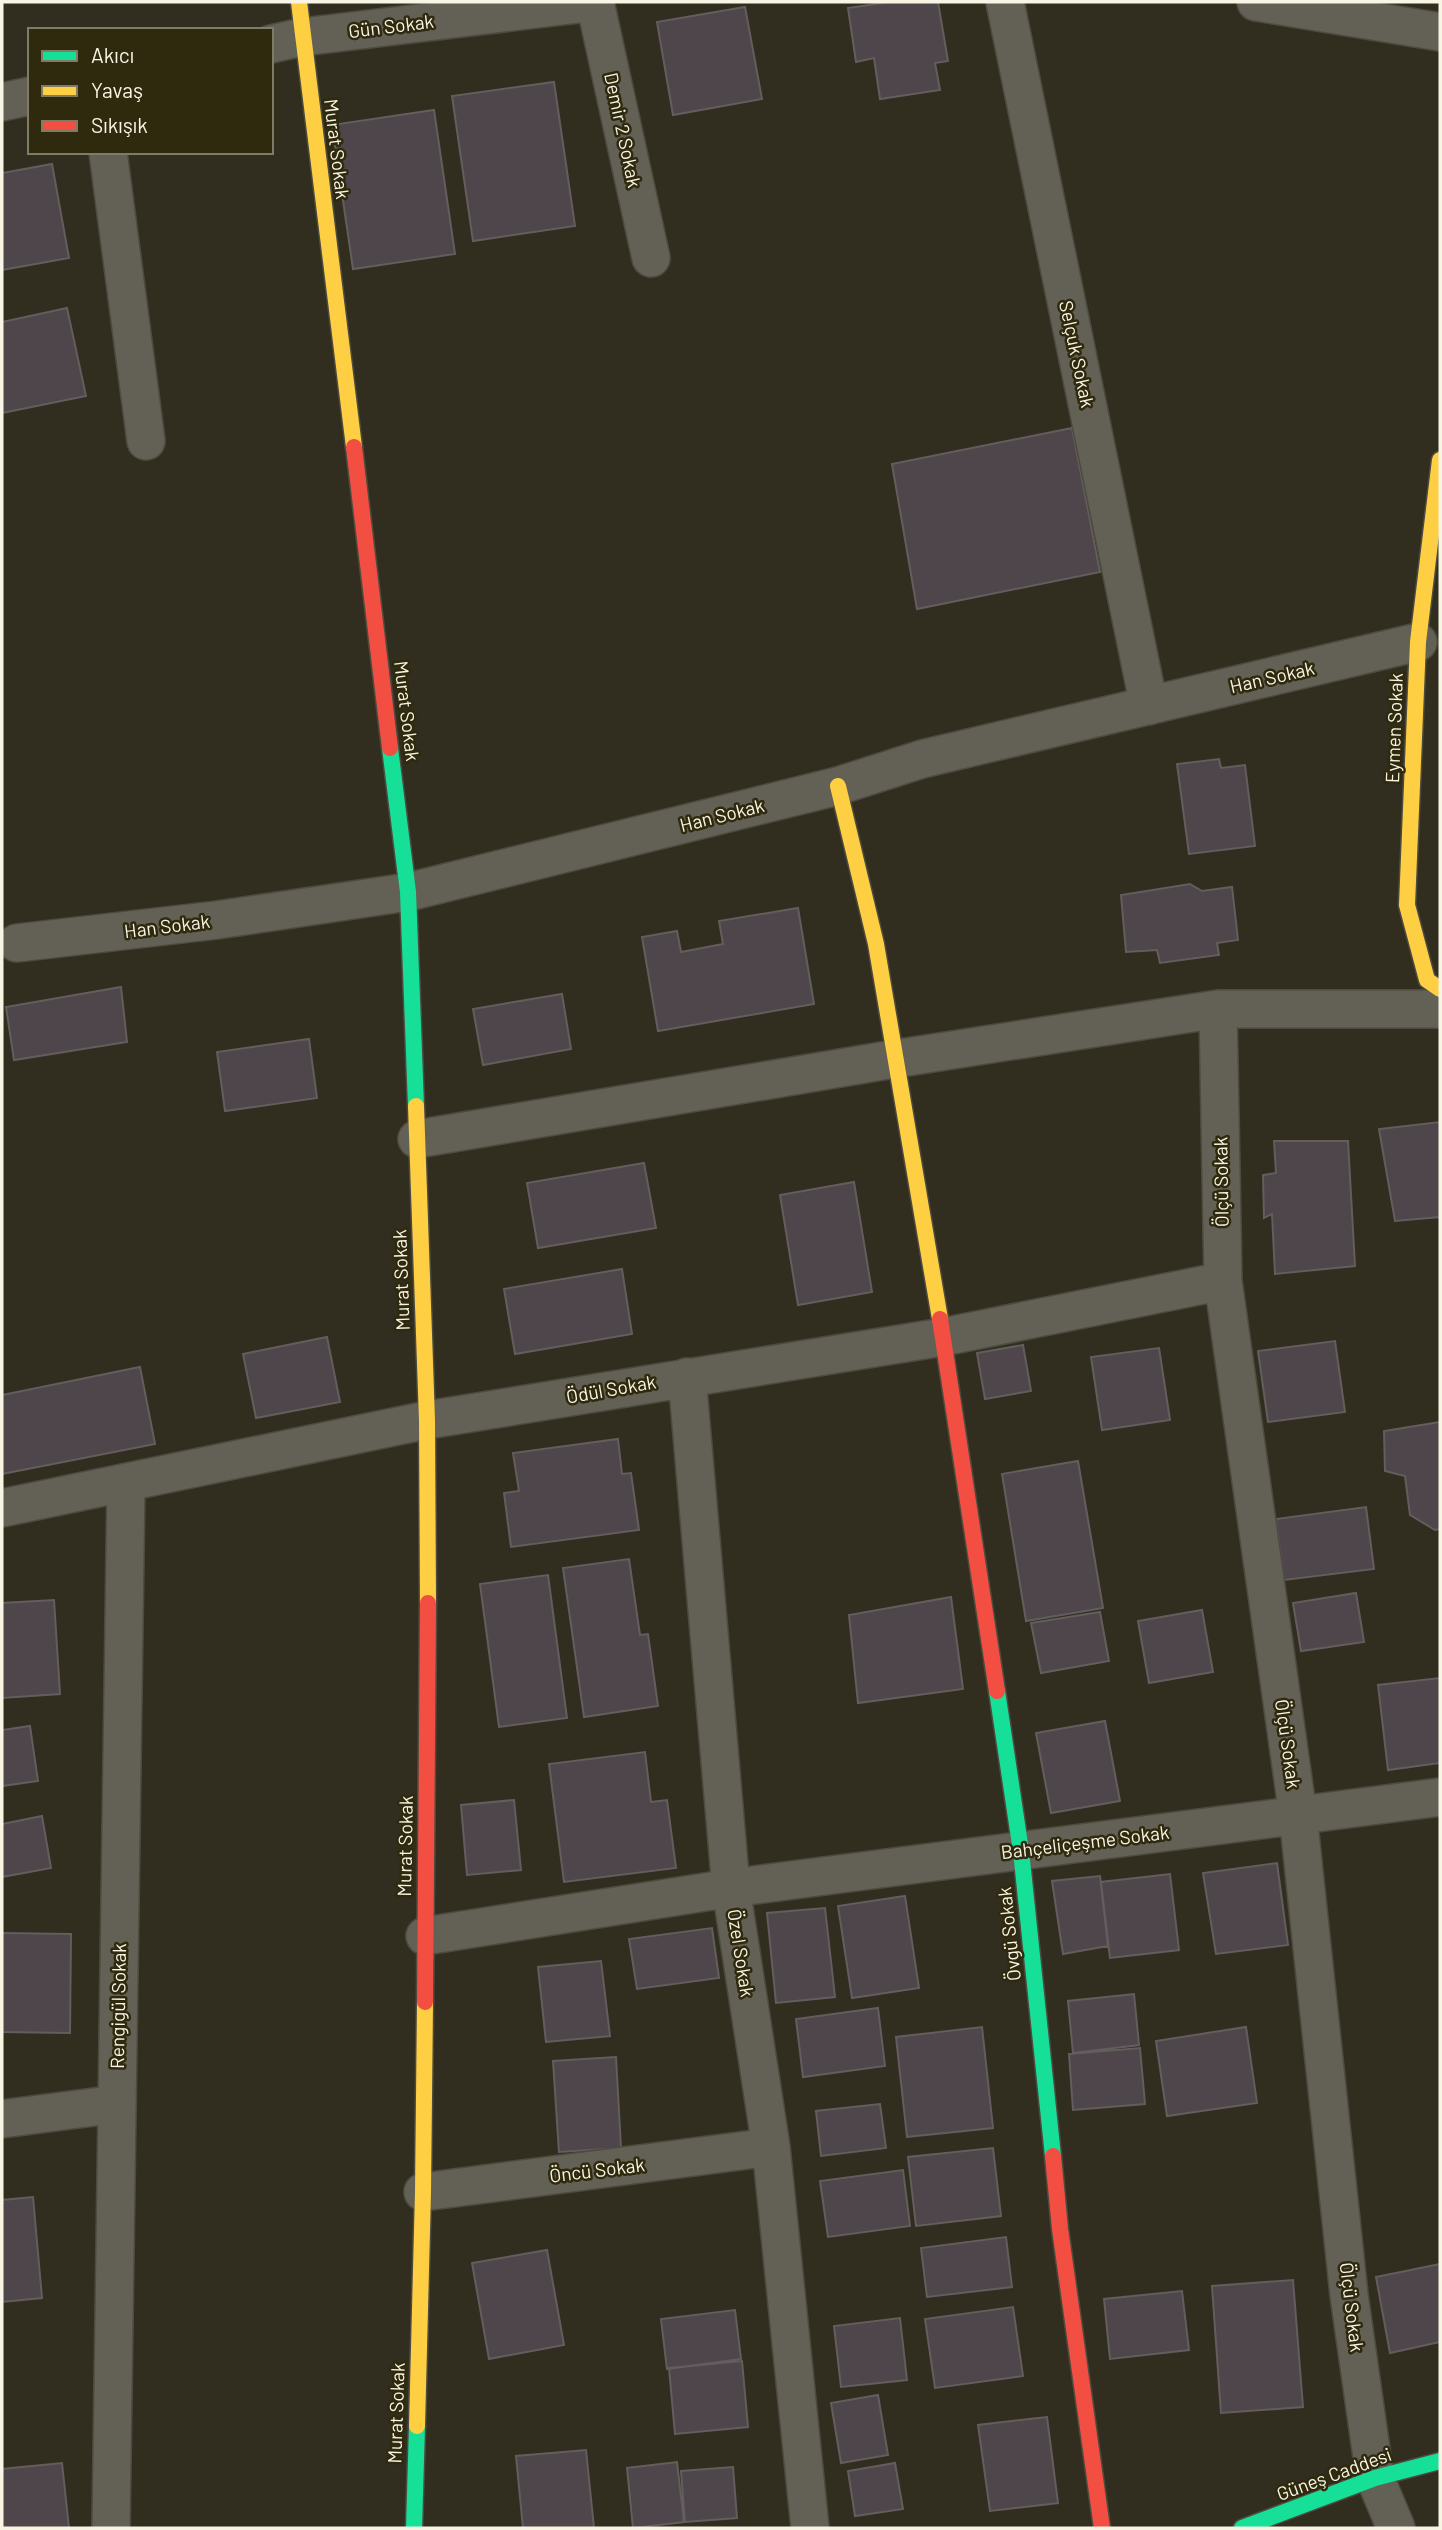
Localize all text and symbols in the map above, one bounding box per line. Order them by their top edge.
street label: Gün Sokak [347,9,435,42]
legend [28,28,273,154]
text: Akıcı [91,42,134,67]
street label: Demir 2 Sokak [600,70,647,190]
text: Yavaş [91,77,143,102]
street label: Murat Sokak [320,97,355,200]
text: Sıkışık [91,112,148,137]
street label: Selçuk Sokak [1055,298,1100,410]
street label: Han Sokak [1227,656,1316,697]
street label: Murat Sokak [390,659,425,762]
street label: Eymen Sokak [1380,673,1407,783]
street label: Han Sokak [677,793,766,836]
street label: Han Sokak [123,909,211,942]
street label: Ölçü Sokak [1208,1137,1233,1227]
street label: Murat Sokak [387,1229,414,1331]
street label: Ödül Sokak [564,1369,658,1408]
street label: Ölçü Sokak [1271,1698,1306,1790]
street label: Murat Sokak [392,1795,417,1897]
street label: Bahçeliçeşme Sokak [1000,1820,1170,1863]
street label: Övgü Sokak [992,1886,1025,1982]
street label: Özel Sokak [723,1907,760,1998]
street label: Rengigül Sokak [105,1943,130,2069]
street label: Öncü Sokak [548,2152,646,2187]
street label: Ölçü Sokak [1336,2261,1369,2353]
street label: Murat Sokak [382,2362,409,2464]
street label: Güneş Caddesi [1273,2442,1394,2505]

